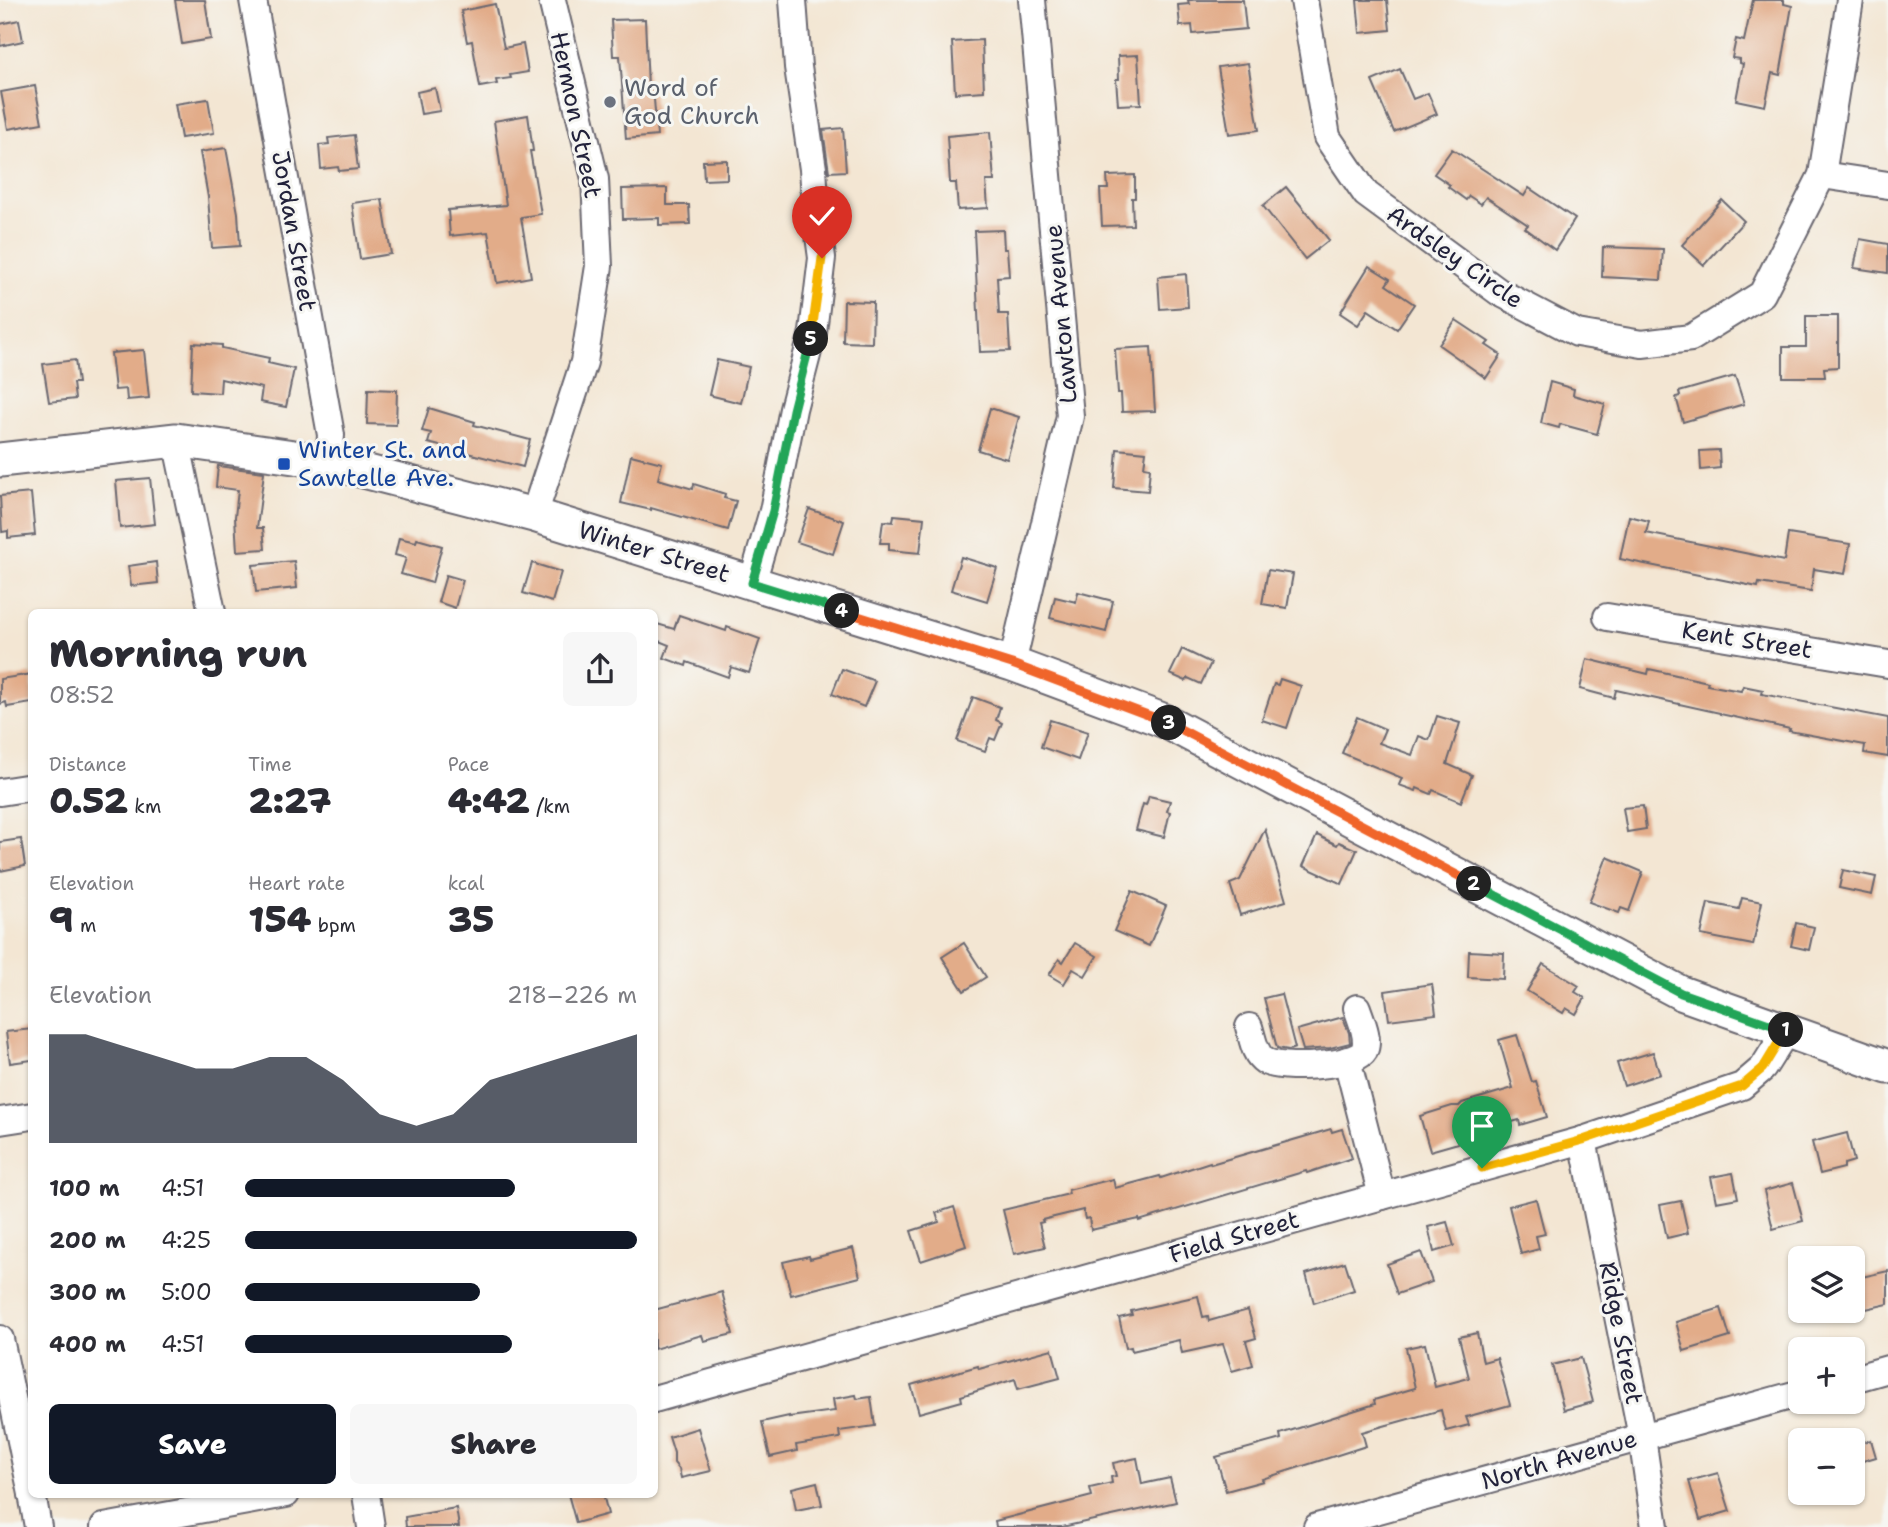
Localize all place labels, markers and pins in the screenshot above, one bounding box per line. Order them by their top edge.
place label: Word of God Church [624,72,759,132]
marker: Word of God Church [602,94,618,110]
pin [792,186,852,258]
pin: 5 [794,322,828,356]
place label: Winter St. and Sawtelle Ave. [298,434,467,494]
marker: Winter St. and Sawtelle Ave. [276,456,292,472]
pin: 4 [824,594,860,628]
pin: 3 [1152,706,1186,740]
pin: 2 [1456,866,1492,902]
pin: 1 [1768,1012,1803,1048]
pin [1452,1096,1512,1168]

